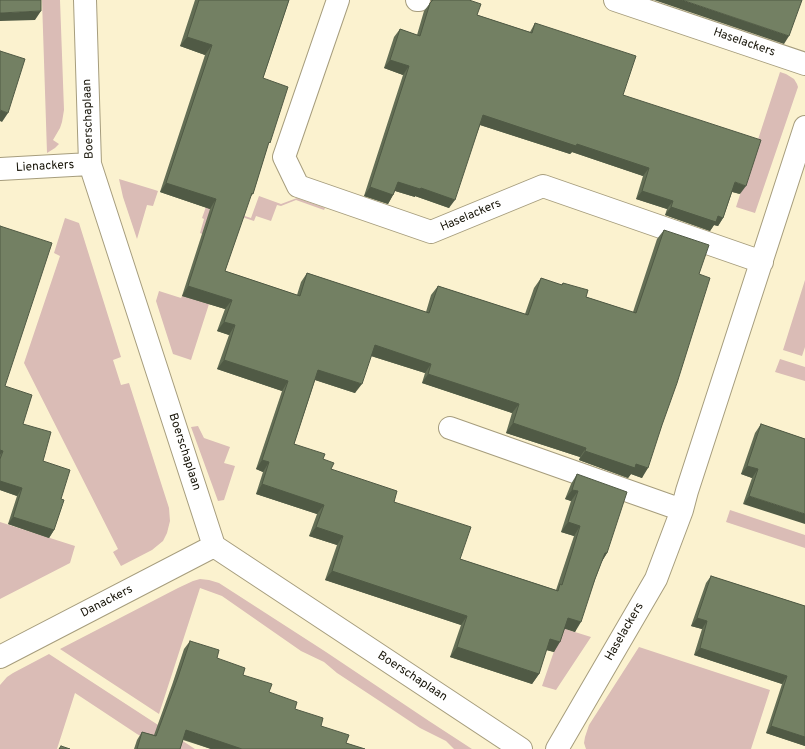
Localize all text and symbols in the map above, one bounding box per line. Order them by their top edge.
street label: Haselackers [711,26,777,60]
street label: Boerschaplaan [80,79,98,159]
street label: Lienackers [15,158,75,176]
street label: Haselackers [438,197,504,235]
street label: Boerschaplaan [165,412,203,492]
street label: Danackers [79,583,135,621]
street label: Haselackers [603,600,647,664]
street label: Boerschaplaan [374,649,450,705]

